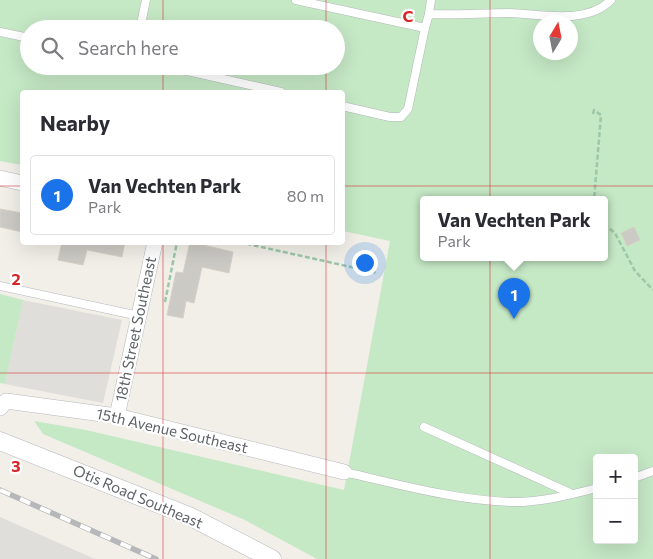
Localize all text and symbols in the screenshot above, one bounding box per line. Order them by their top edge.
text: C [403,6,414,25]
north arrow [533,15,578,60]
search box [20,20,345,75]
icon: search [38,34,66,62]
text: Search here [78,36,178,59]
text: Nearby [40,110,110,135]
text: Van Vechten Park [88,174,241,197]
text: 1 [53,186,61,205]
text: 80 m [287,186,324,205]
popup [420,196,608,261]
text: Park [88,197,121,216]
text: Van Vechten Park [437,208,591,231]
text: Park [437,231,471,250]
your location [352,250,378,276]
street label: 18th Street Southeast [111,255,159,403]
text: 2 [11,269,21,288]
pin: 1 [498,278,530,319]
street label: 15th Avenue Southeast [95,404,250,456]
map controls [593,454,638,544]
button: + [593,454,638,499]
text: 3 [11,456,21,475]
street label: Otis Road Southeast [71,461,206,532]
button: − [593,499,638,544]

